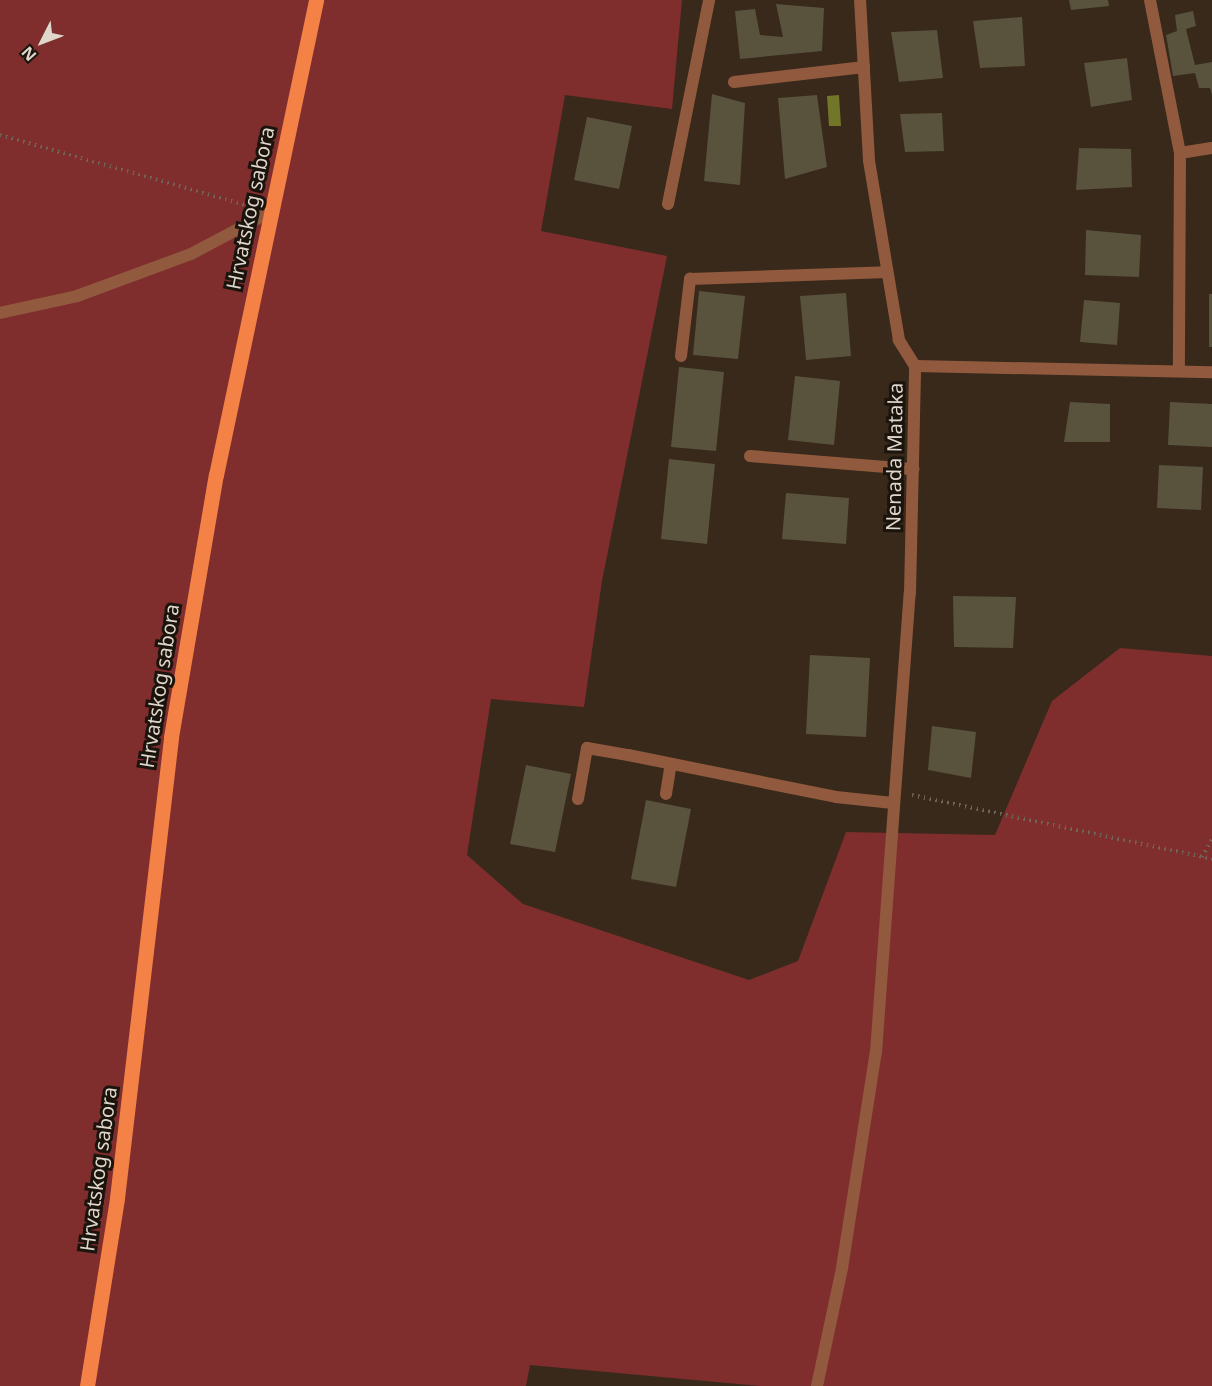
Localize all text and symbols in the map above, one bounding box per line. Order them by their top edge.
north arrow [12,12,72,72]
text: N [16,42,41,66]
street label: Hrvatskog sabora [221,124,279,292]
street label: Nenada Mataka [881,383,907,531]
street label: Hrvatskog sabora [134,602,184,770]
street label: Hrvatskog sabora [75,1085,121,1253]

